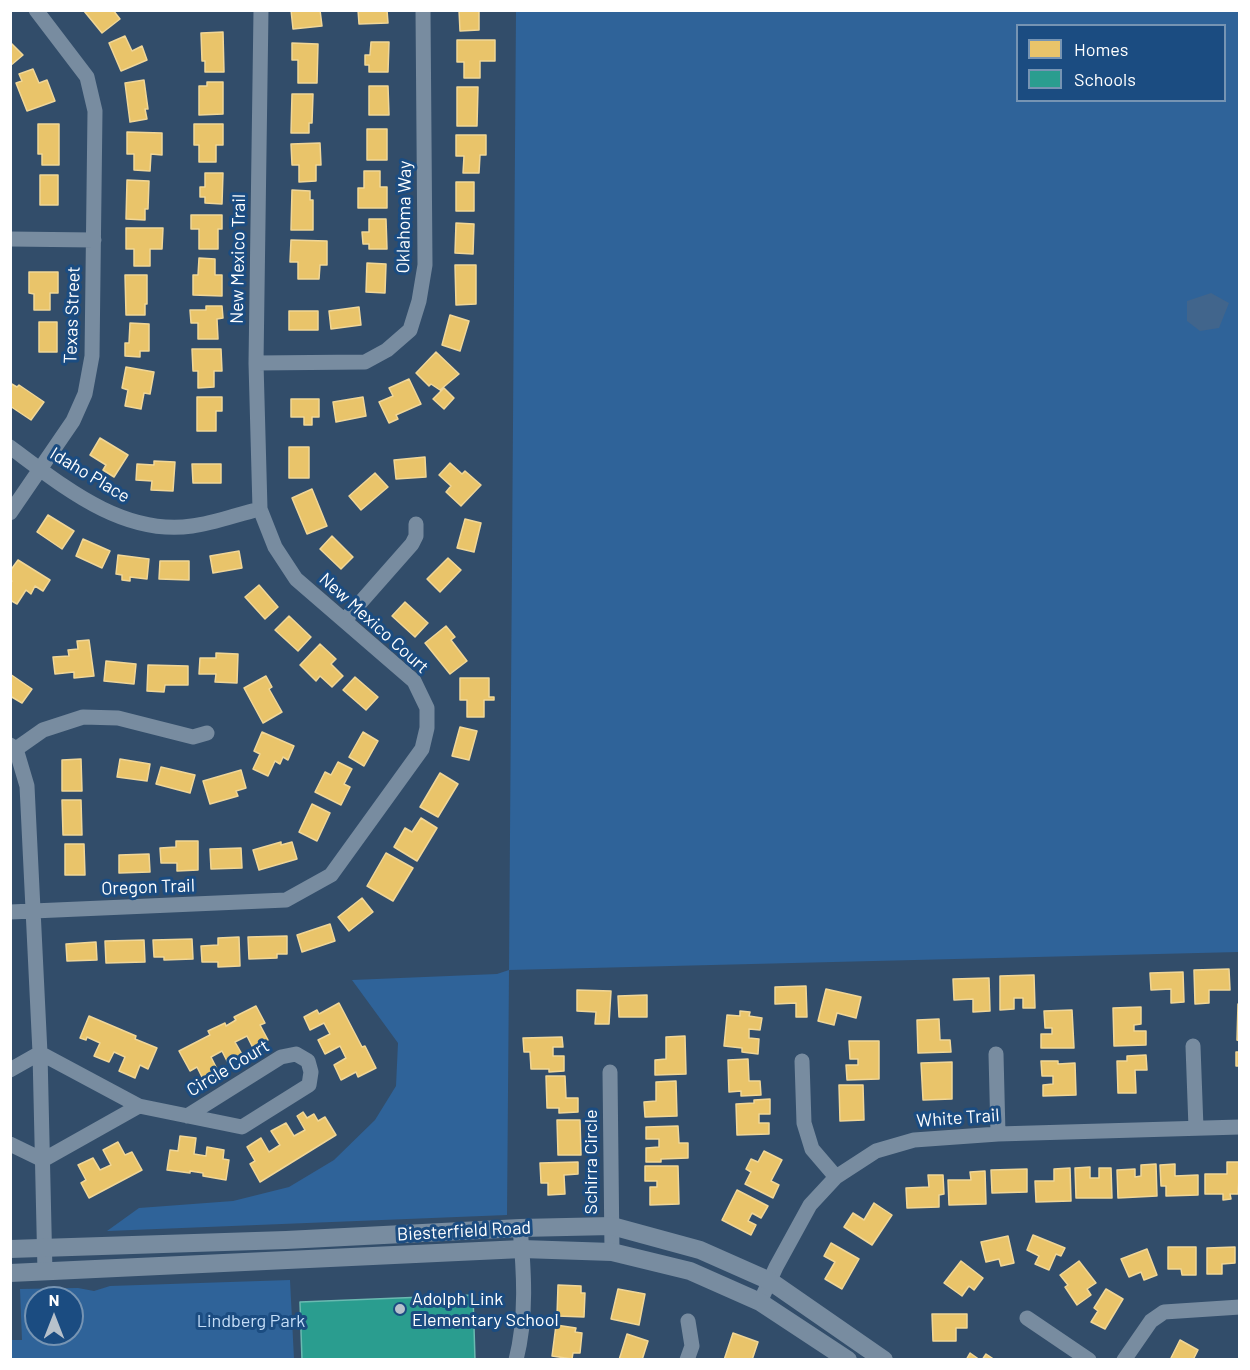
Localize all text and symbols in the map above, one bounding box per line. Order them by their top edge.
legend [1016,24,1226,102]
text: Homes [1074,38,1128,60]
text: Schools [1074,68,1136,90]
street label: Oklahoma Way [392,160,416,274]
street label: New Mexico Trail [226,194,250,324]
street label: Texas Street [60,266,84,364]
street label: Idaho Place [46,443,134,507]
street label: New Mexico Court [315,568,433,678]
street label: Oregon Trail [101,875,195,899]
street label: Circle Court [183,1035,273,1101]
street label: White Trail [916,1104,1000,1132]
street label: Schirra Circle [580,1109,602,1215]
street label: Biesterfield Road [396,1217,532,1245]
north arrow [24,1286,84,1346]
place label: Adolph Link Elementary School [412,1288,559,1330]
text: N [49,1290,59,1309]
marker: Adolph Link Elementary School [393,1302,407,1316]
park label: Lindberg Park [197,1310,305,1332]

